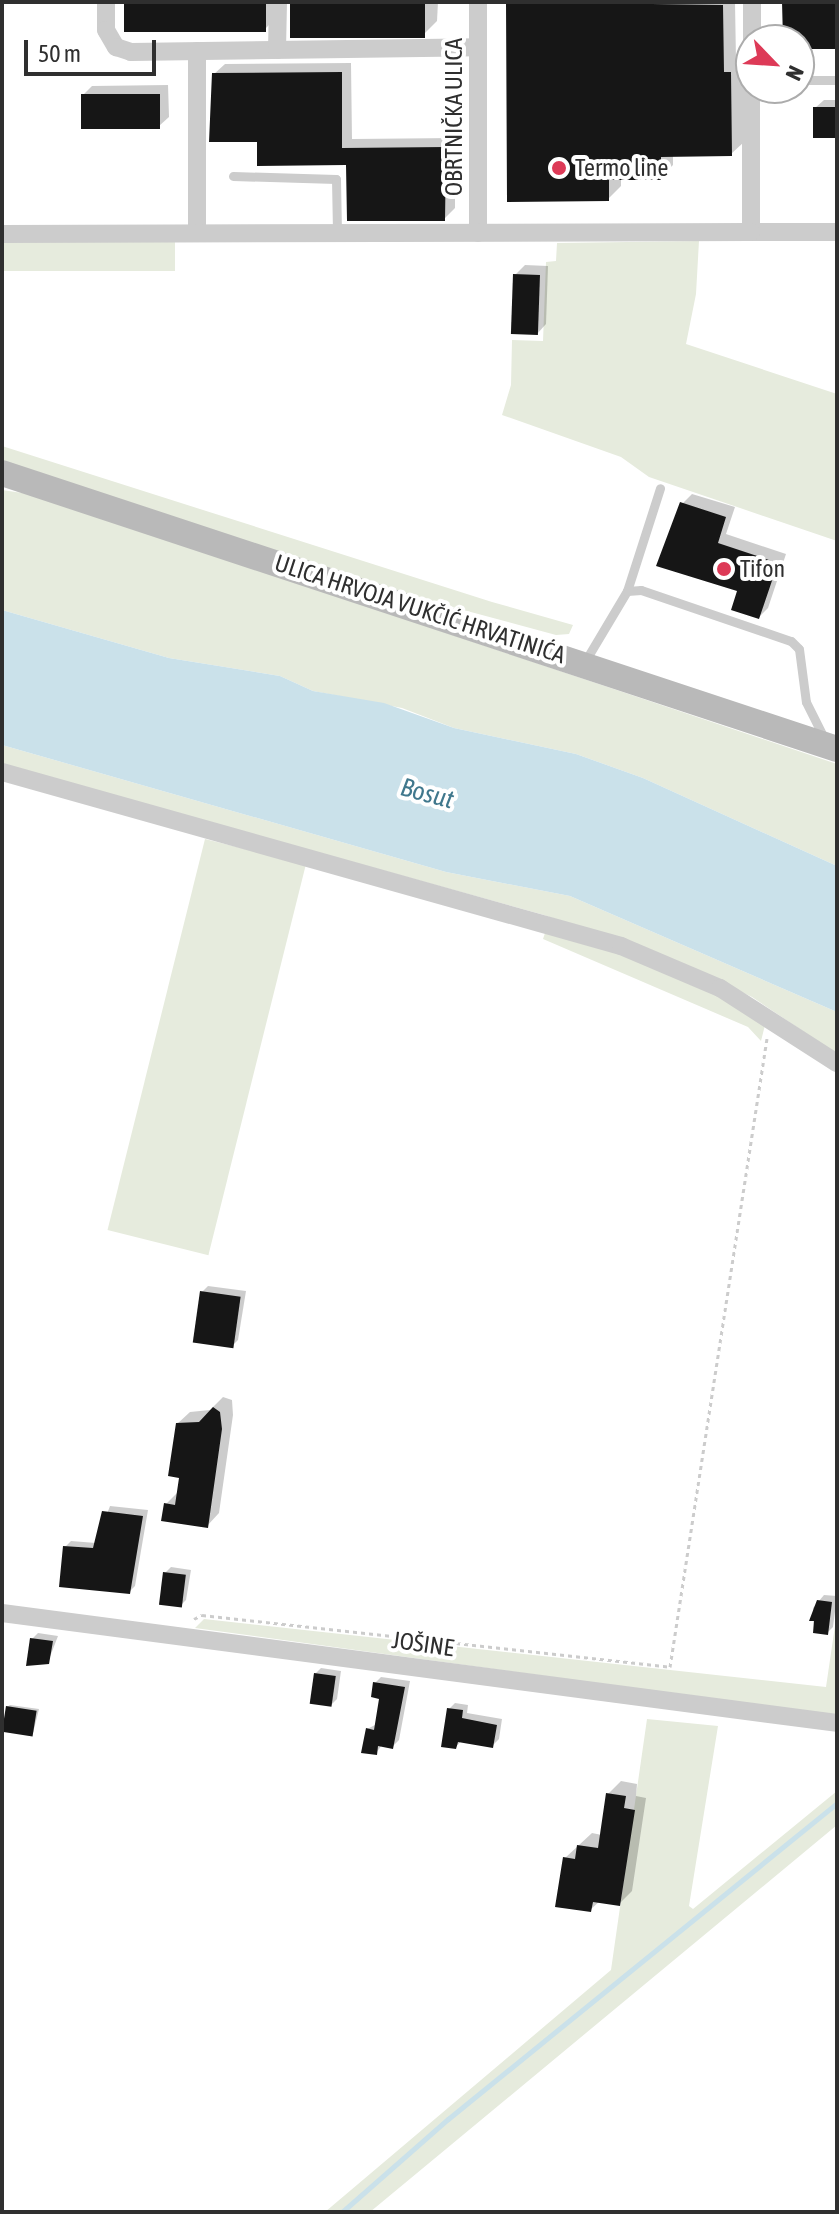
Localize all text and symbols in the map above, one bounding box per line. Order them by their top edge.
scale bar [28,24,160,74]
north arrow [735,24,815,104]
street label: OBRTNIČKA ULICA [440,38,468,196]
text: 50 m [38,40,81,67]
text: N [780,62,809,85]
place label: Termo line [575,154,668,182]
marker: Termo line [550,159,568,177]
street label: ULICA HRVOJA VUKČIĆ HRVATINIĆA [271,548,569,670]
place label: Tifon [740,555,785,583]
marker: Tifon [715,560,733,578]
water label: Bosut [397,772,457,816]
street label: JOŠINE [390,1625,456,1663]

